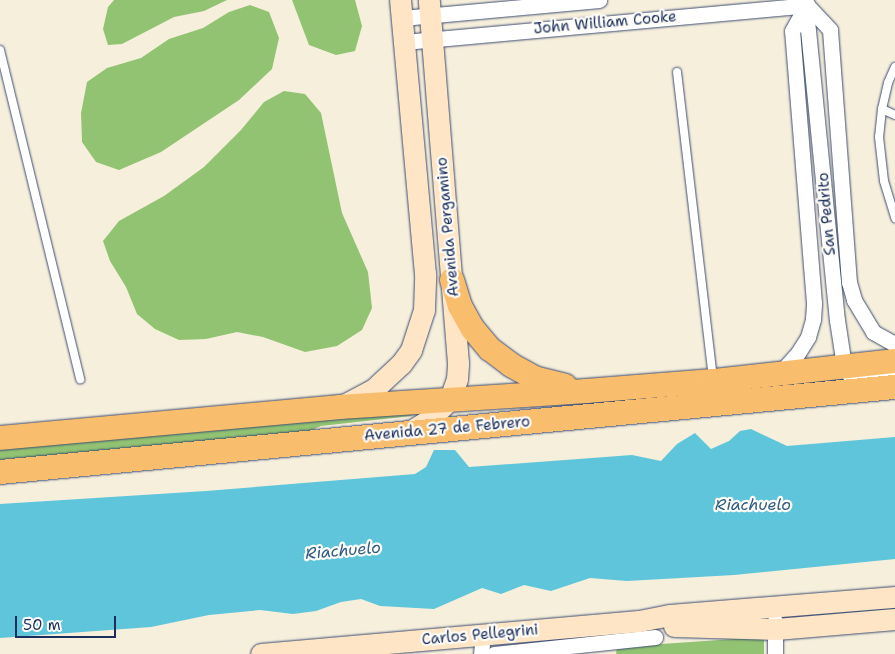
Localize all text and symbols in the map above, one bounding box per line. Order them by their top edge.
street label: John William Cooke [533,8,677,38]
street label: Avenida Pergamino [433,156,463,298]
street label: San Pedrito [814,172,840,256]
street label: Avenida 27 de Febrero [363,413,531,445]
water label: Riachuelo [715,495,791,515]
water label: Riachuelo [304,538,382,564]
scale bar [18,606,119,638]
text: 50 m [23,615,61,635]
street label: Carlos Pellegrini [421,621,539,649]

